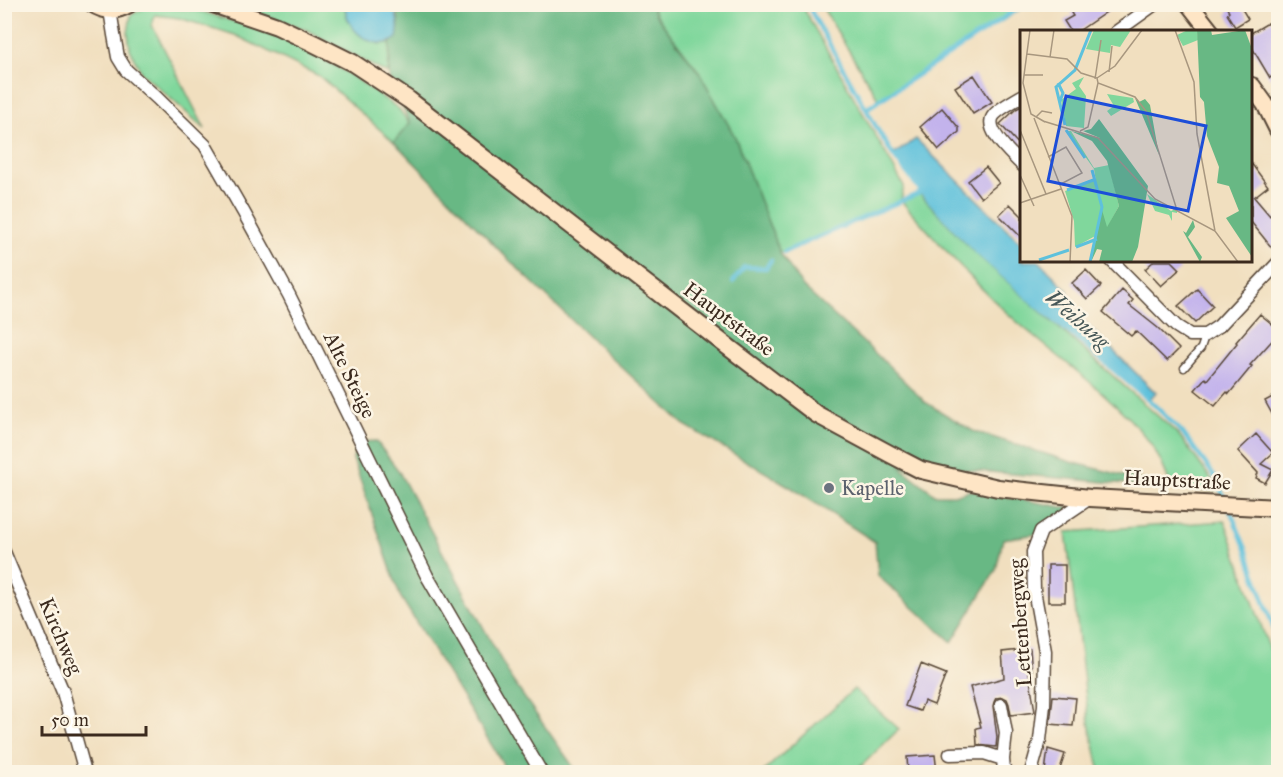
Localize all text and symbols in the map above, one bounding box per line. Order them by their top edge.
inset map [1020,30,1253,262]
street label: Hauptstraße [678,276,780,362]
water label: Weihung [1040,284,1117,356]
street label: Alte Steige [317,327,382,423]
street label: Hauptstraße [1123,464,1232,496]
place label: Kapelle [841,475,904,501]
marker: Kapelle [822,481,836,495]
street label: Lettenbergweg [1003,558,1037,688]
street label: Kirchweg [33,594,89,678]
scale bar [42,699,146,737]
text: 50 m [51,709,89,731]

